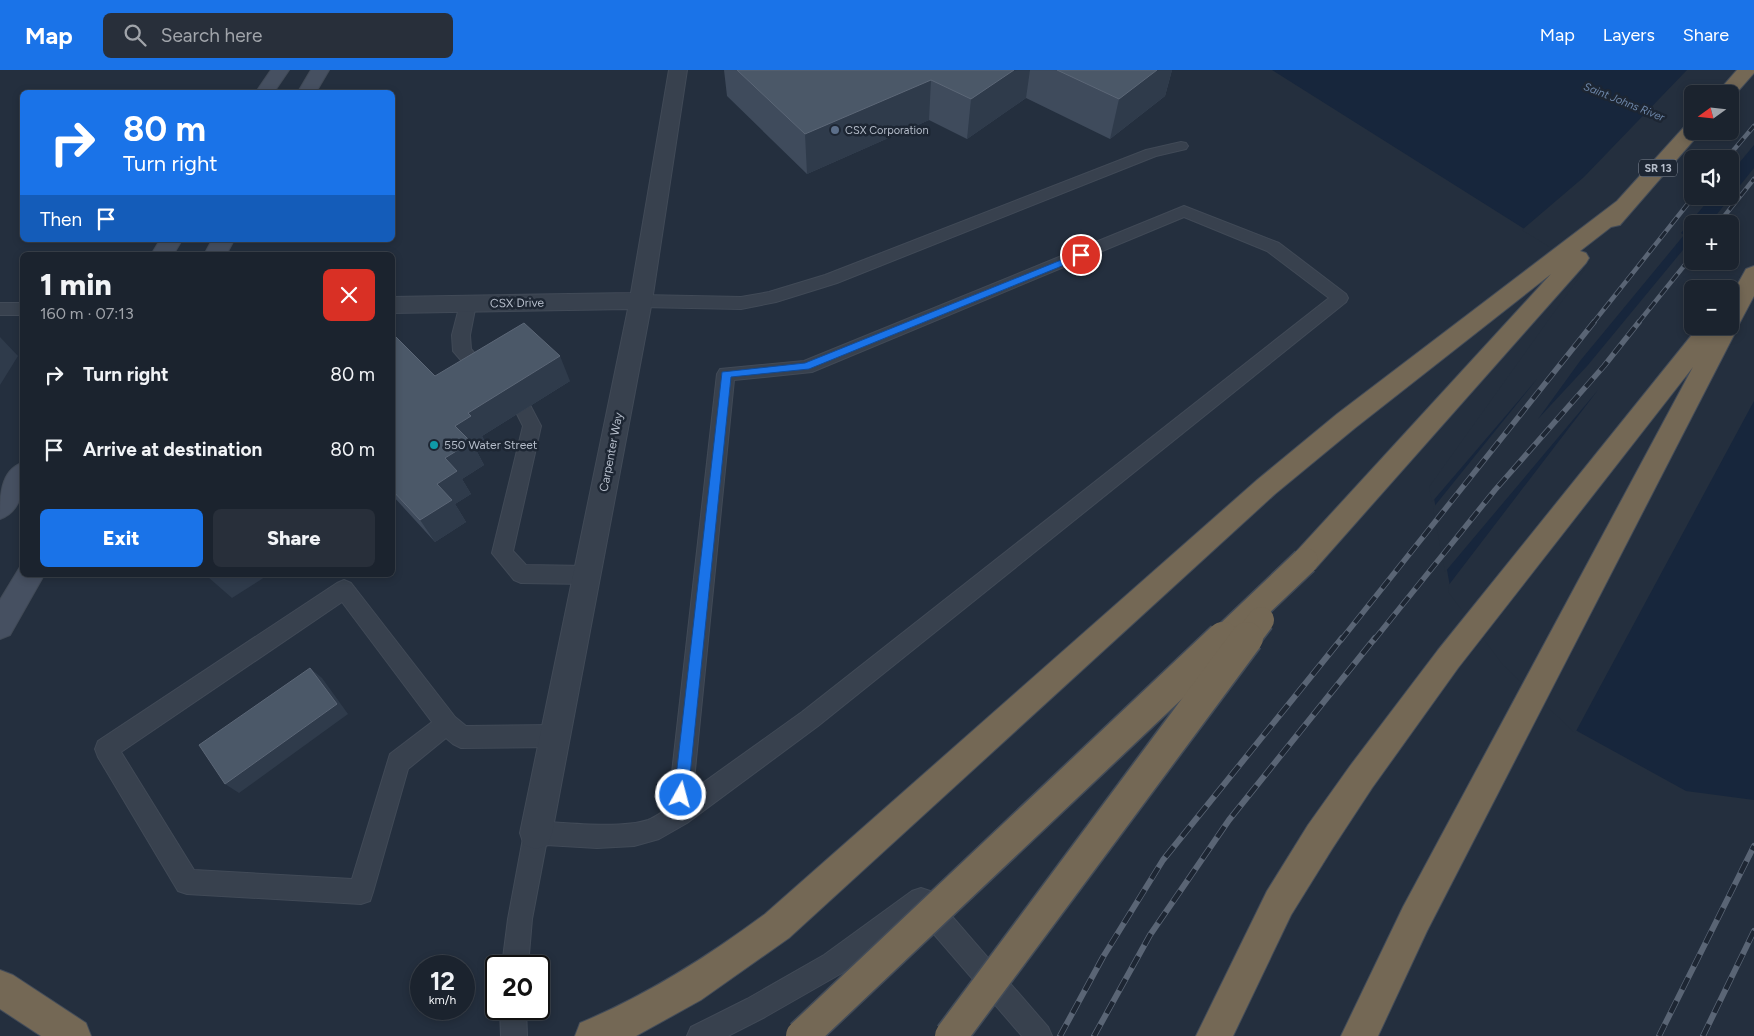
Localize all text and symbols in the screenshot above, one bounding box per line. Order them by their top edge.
search box [103,13,453,58]
text: Map [25,21,73,50]
icon: search [121,21,149,49]
text: Search here [161,24,262,47]
text: Map [1540,24,1575,46]
text: Layers [1603,24,1655,46]
text: Share [1683,24,1729,46]
water label: Saint Johns River [1582,80,1667,125]
north arrow [1684,85,1739,140]
map controls [1684,85,1739,335]
text: 80 m [123,108,206,150]
icon: right [40,110,105,175]
marker: CSX Corporation [829,124,841,136]
place label: CSX Corporation [845,124,929,137]
text: Turn right [123,150,218,177]
button: sound [1684,150,1739,205]
road number: SR 13 [1639,160,1677,176]
icon: arrive [92,205,120,233]
text: Then [40,208,82,231]
button: + [1684,215,1739,270]
pin [1060,234,1102,276]
icon: arrive [1067,241,1095,269]
text: 1 min [40,266,112,303]
button: close [323,269,375,321]
button: − [1684,280,1739,335]
street label: CSX Drive [490,296,545,310]
text: 160 m · 07:13 [40,304,134,323]
icon: right [40,361,68,389]
text: Turn right [83,363,169,386]
text: 80 m [330,363,375,386]
street label: Carpenter Way [596,410,626,493]
icon: arrive [40,436,68,464]
text: Arrive at destination [83,438,262,461]
text: 80 m [330,438,375,461]
place label: 550 Water Street [444,438,538,452]
marker: 550 Water Street [428,439,440,451]
button: Exit [40,509,203,567]
button: Share [213,509,375,567]
position arrow [654,768,706,820]
speed limit sign: 20 [485,955,550,1020]
text: 12 [430,966,455,996]
text: km/h [429,993,456,1007]

